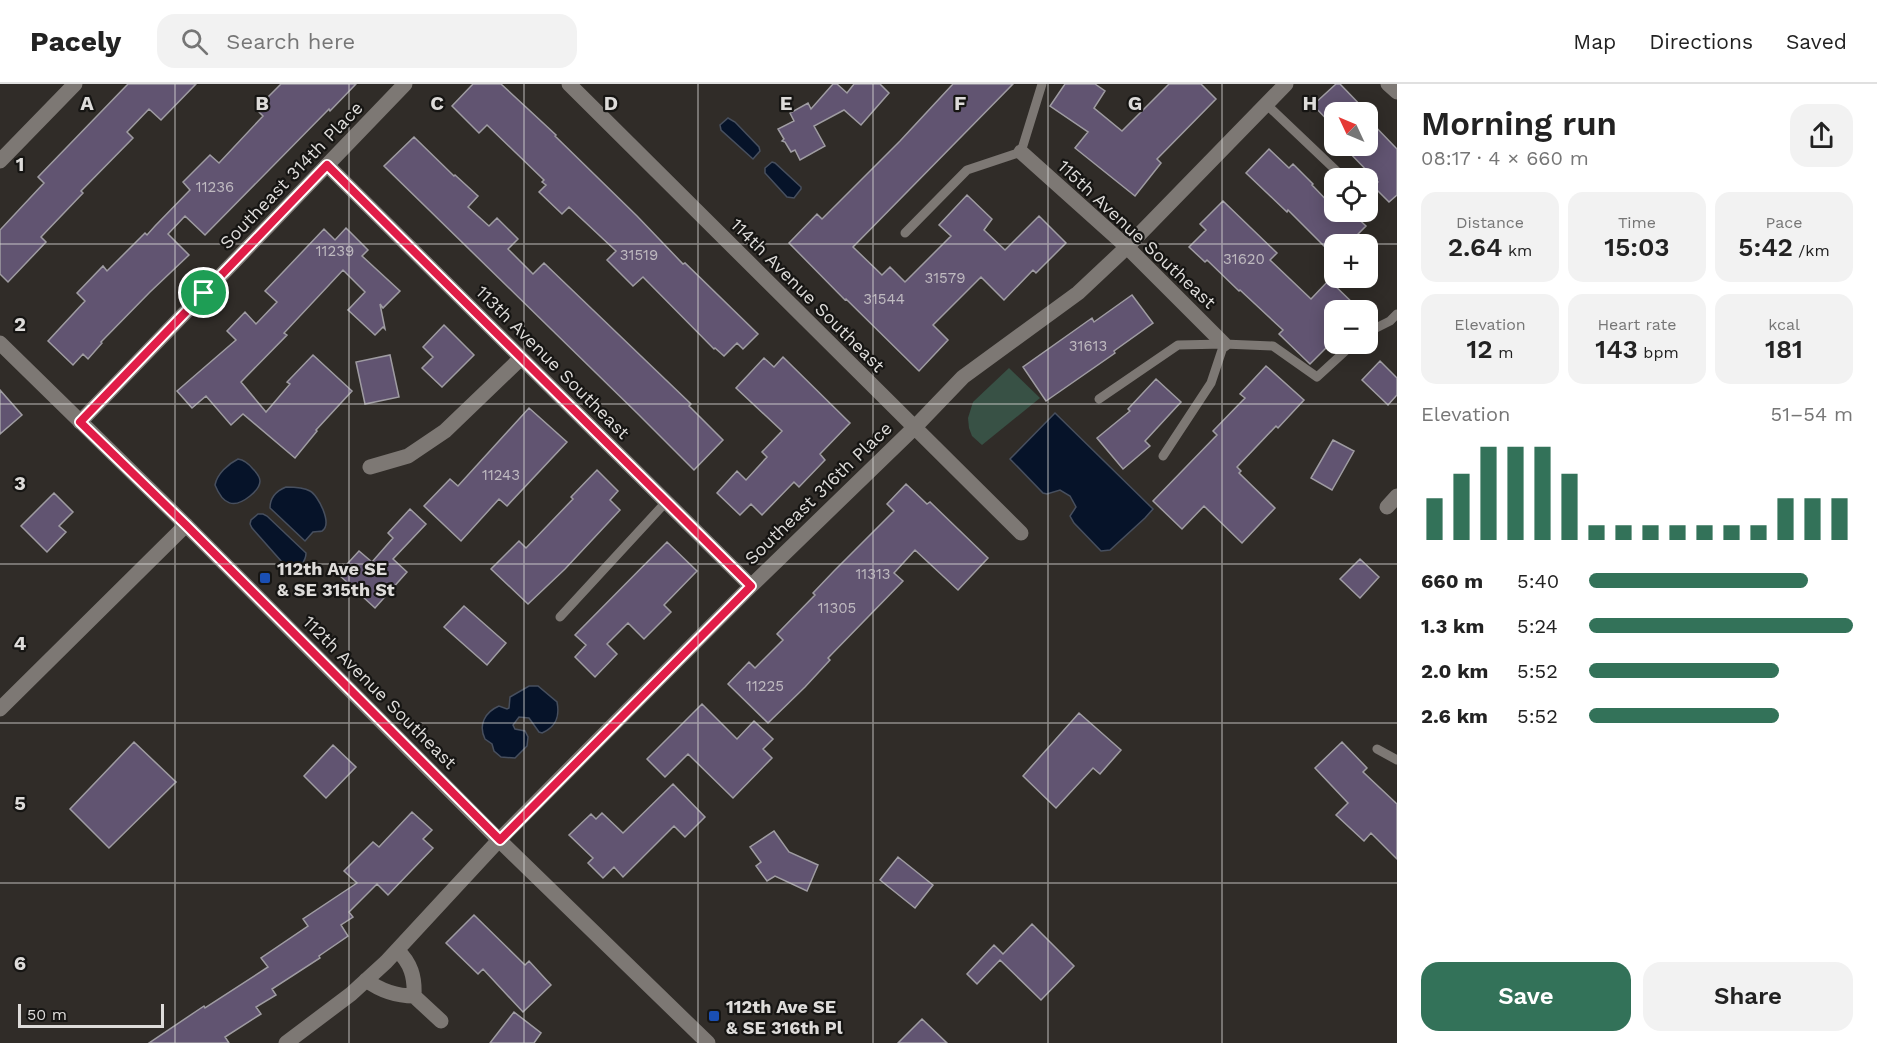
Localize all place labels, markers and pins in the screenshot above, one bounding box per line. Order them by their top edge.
pin [178,267,229,318]
place label: 112th Ave SE & SE 315th St [277,558,395,600]
marker: 112th Ave SE & SE 315th St [258,571,272,585]
place label: 112th Ave SE & SE 316th Pl [726,996,843,1038]
marker: 112th Ave SE & SE 316th Pl [707,1009,721,1023]

